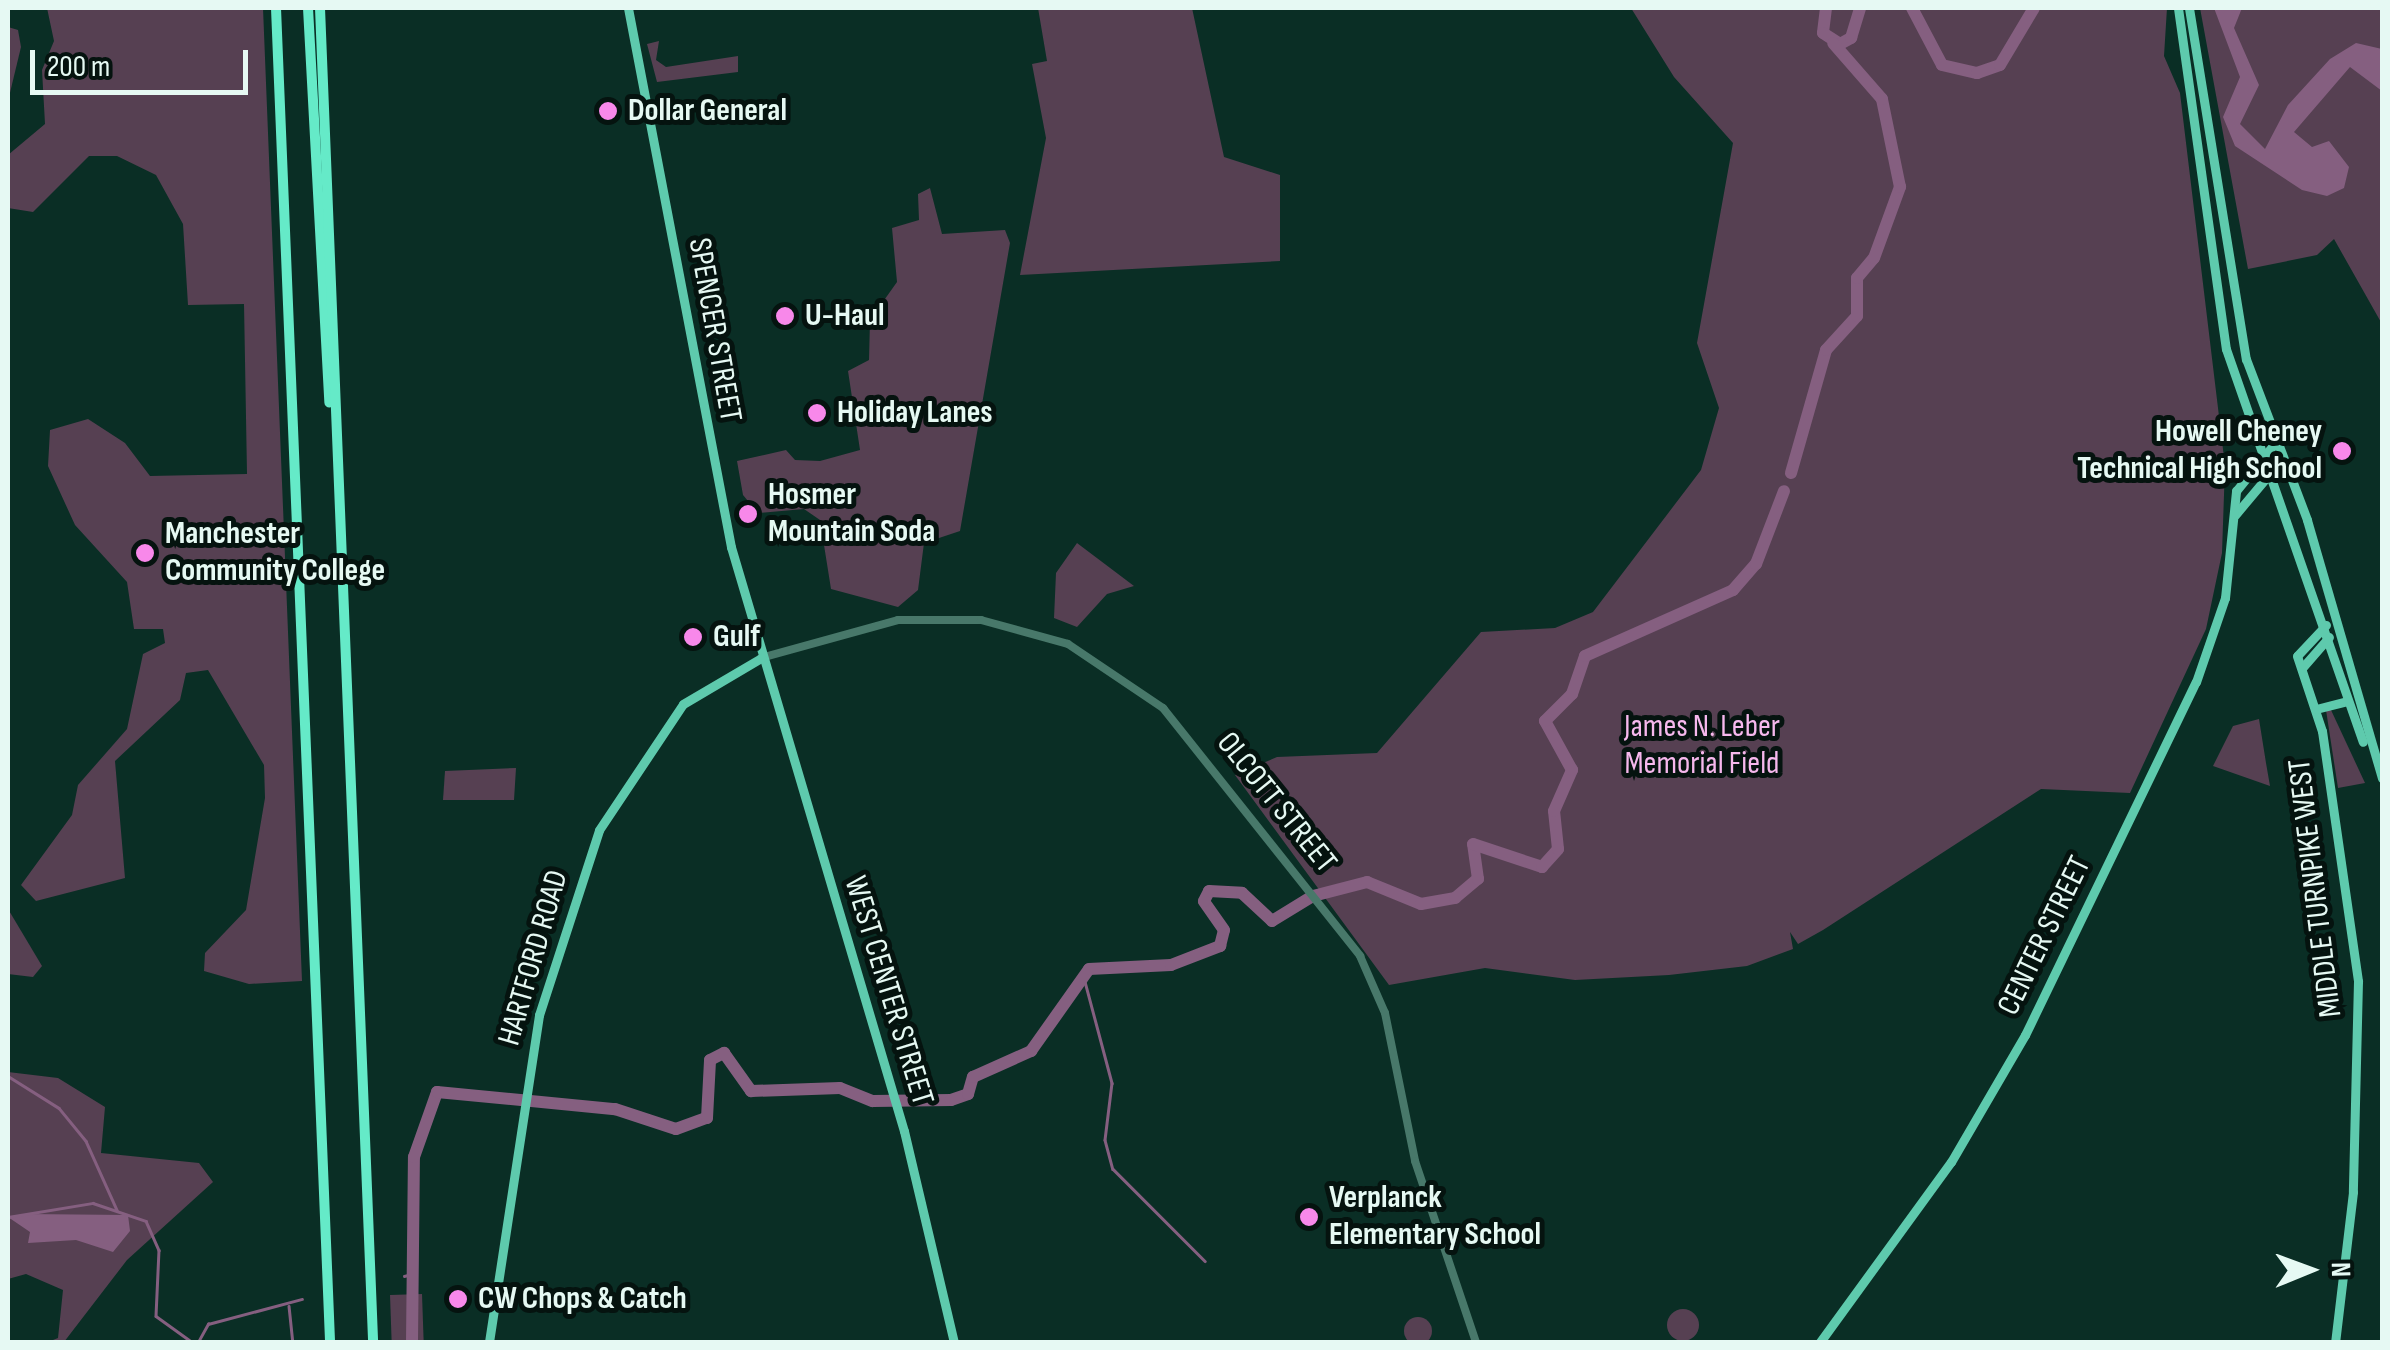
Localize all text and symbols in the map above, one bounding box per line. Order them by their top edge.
scale bar [35,30,252,92]
text: 200 m [47,49,110,85]
place label: Dollar General [628,92,787,130]
marker: Dollar General [597,100,619,122]
street label: SPENCER STREET [679,235,749,425]
place label: U-Haul [805,297,885,335]
marker: U-Haul [774,305,796,327]
place label: Holiday Lanes [837,394,993,432]
marker: Holiday Lanes [806,402,828,424]
place label: Howell Cheney Technical High School [2077,414,2322,489]
marker: Howell Cheney Technical High School [2331,440,2353,462]
place label: Hosmer Mountain Soda [768,477,935,552]
marker: Hosmer Mountain Soda [737,503,759,525]
place label: Manchester Community College [165,516,385,591]
marker: Manchester Community College [134,542,156,564]
place label: Gulf [713,618,760,656]
marker: Gulf [682,626,704,648]
park label: James N. Leber Memorial Field [1624,709,1780,784]
street label: OLCOTT STREET [1208,725,1344,881]
street label: MIDDLE TURNPIKE WEST [2281,757,2351,1019]
street label: CENTER STREET [1990,850,2100,1022]
street label: HARTFORD ROAD [491,866,577,1050]
street label: WEST CENTER STREET [835,872,941,1110]
place label: Verplanck Elementary School [1329,1180,1541,1255]
marker: Verplanck Elementary School [1298,1206,1320,1228]
north arrow [2260,1220,2360,1320]
text: N [2324,1262,2357,1277]
place label: CW Chops & Catch [478,1280,687,1318]
marker: CW Chops & Catch [447,1288,469,1310]

